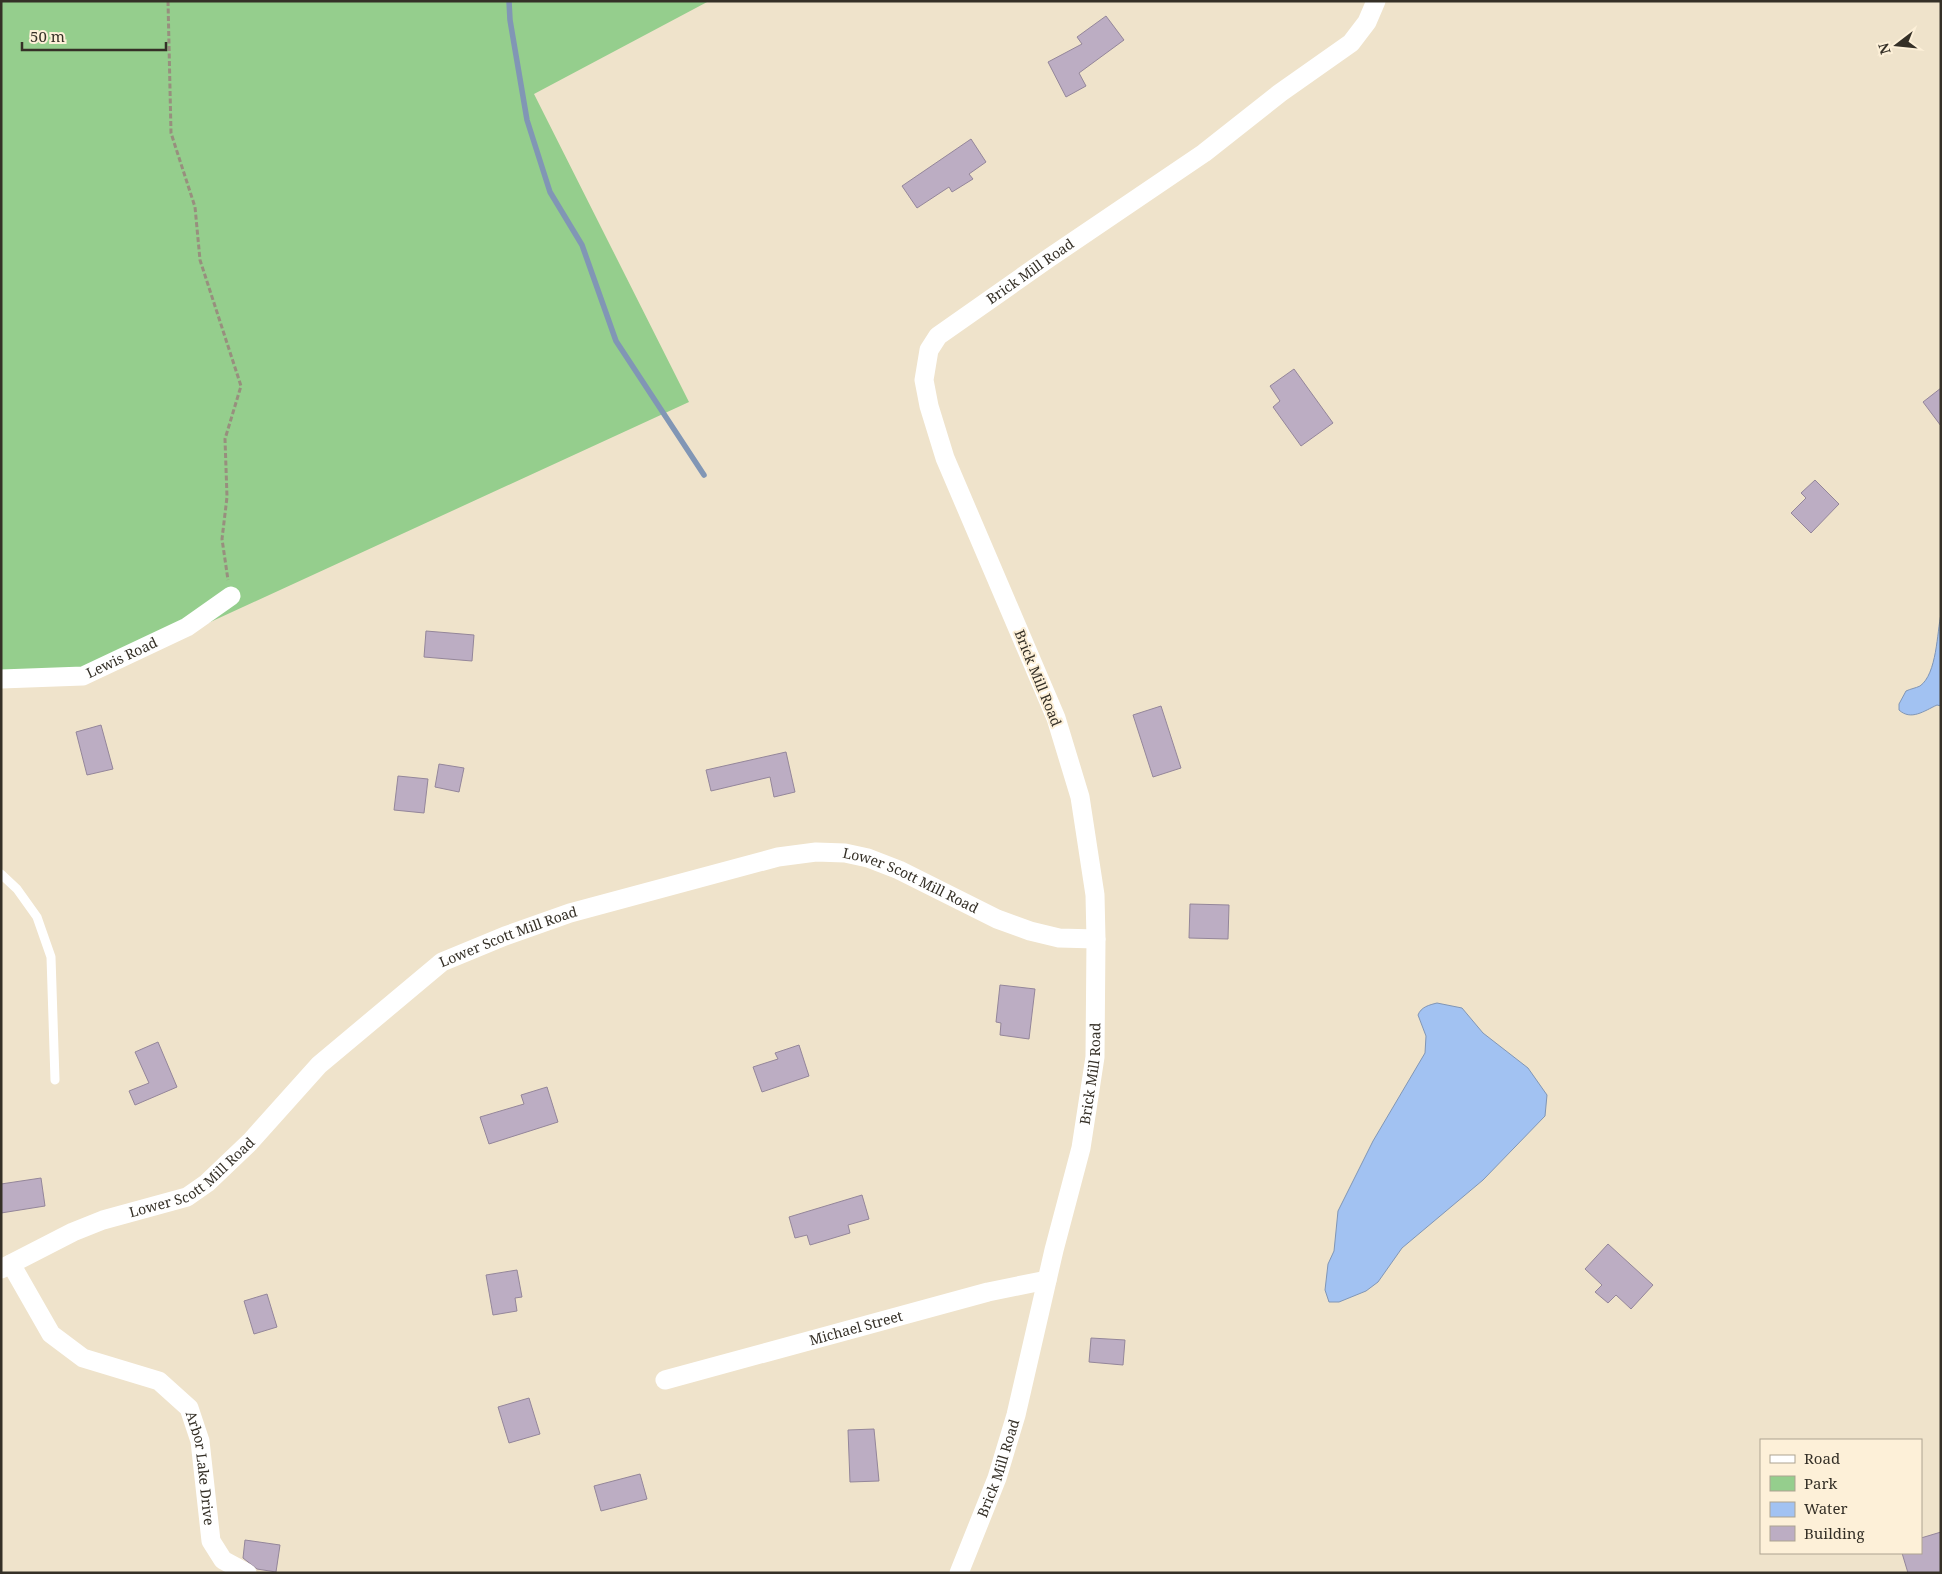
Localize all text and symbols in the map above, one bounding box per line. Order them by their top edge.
scale bar [22,20,166,52]
north arrow [1872,20,1922,70]
text: 50 m [30,26,65,46]
text: N [1873,41,1895,57]
street label: Brick Mill Road [982,234,1078,308]
street label: Brick Mill Road [1010,627,1067,729]
street label: Lewis Road [83,632,161,682]
street label: Lower Scott Mill Road [841,843,982,917]
street label: Lower Scott Mill Road [436,901,580,971]
street label: Brick Mill Road [1075,1022,1104,1126]
street label: Lower Scott Mill Road [127,1132,259,1221]
street label: Michael Street [807,1306,905,1349]
street label: Arbor Lake Drive [182,1408,219,1526]
street label: Brick Mill Road [972,1416,1023,1520]
legend [1760,1439,1922,1554]
text: Road [1804,1448,1840,1468]
text: Park [1804,1473,1838,1493]
text: Water [1804,1498,1847,1518]
text: Building [1804,1523,1865,1543]

